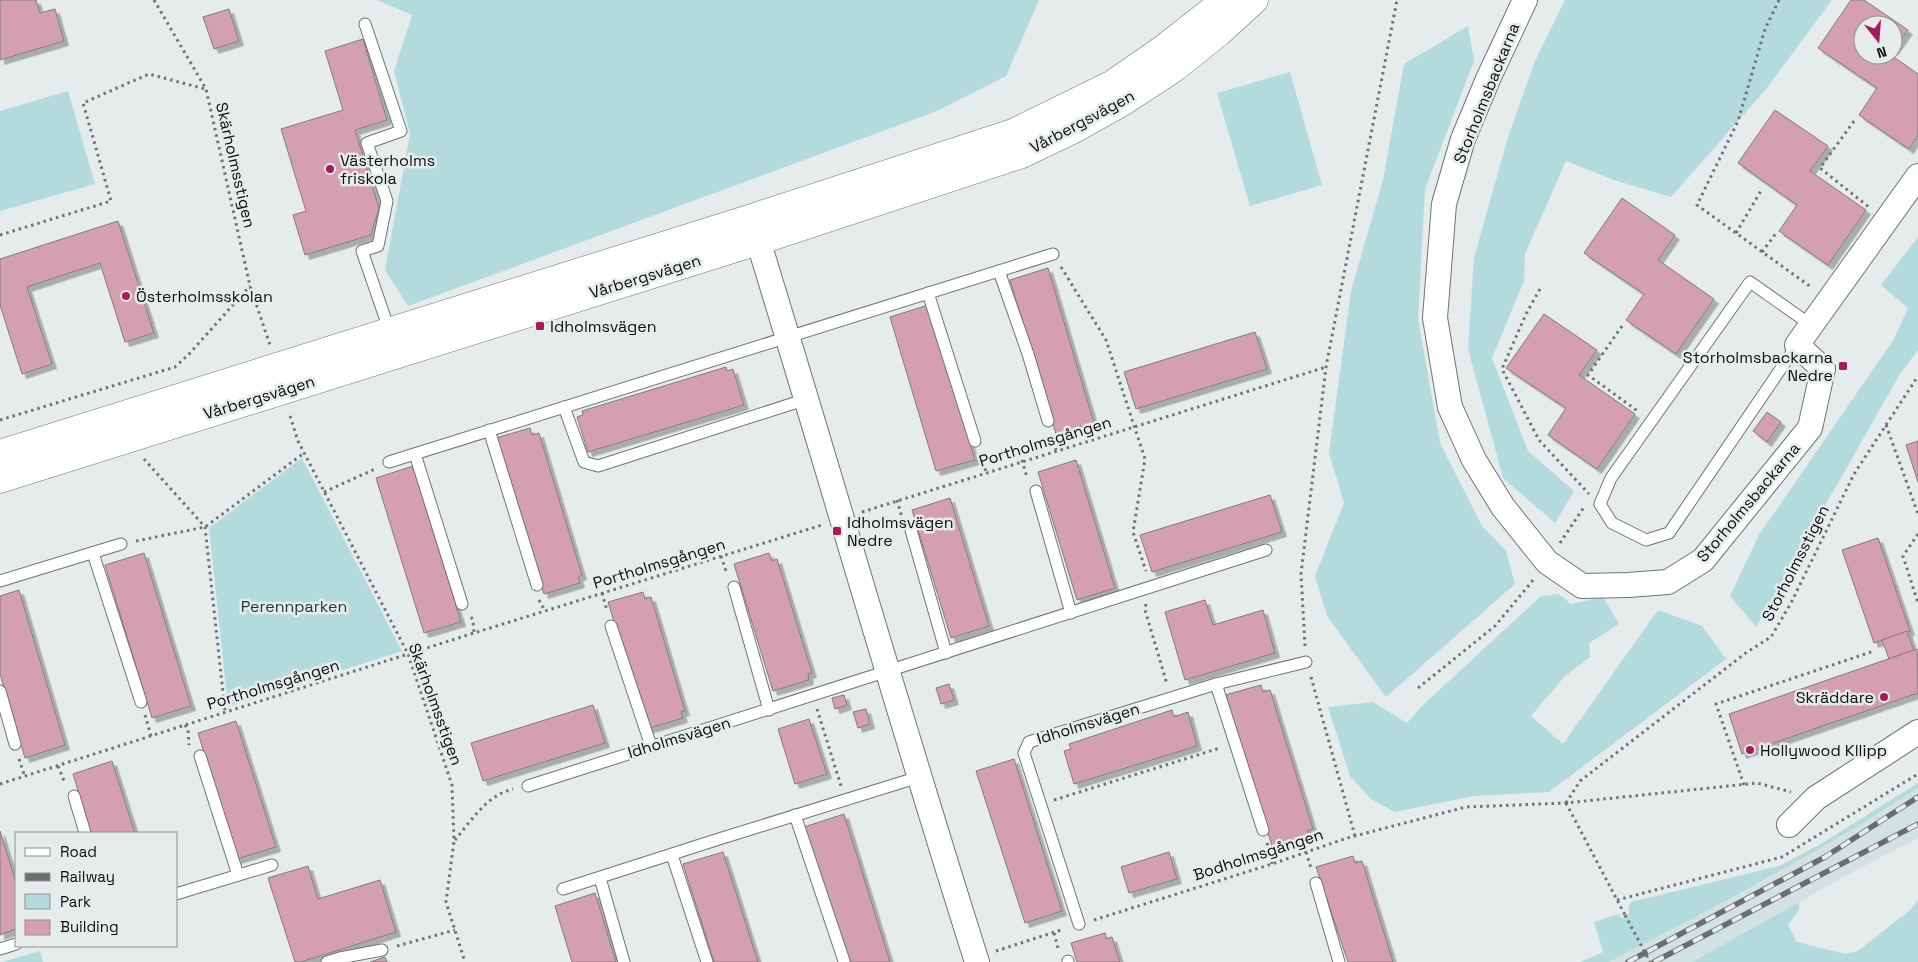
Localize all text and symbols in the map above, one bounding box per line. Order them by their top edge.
north arrow [1853,15,1903,65]
street label: Storholmsbackarna [1449,20,1524,167]
text: N [1875,42,1889,62]
street label: Vårbergsvägen [1026,85,1138,158]
street label: Skärholmsstigen [211,100,260,230]
place label: Västerholms friskola [340,150,435,189]
marker: Västerholms friskola [324,163,336,175]
street label: Vårbergsvägen [587,250,703,303]
place label: Österholmsskolan [136,286,273,307]
marker: Österholmsskolan [120,290,132,302]
place label: Idholmsvägen [550,316,657,337]
marker: Idholmsvägen [534,320,546,332]
place label: Storholmsbackarna Nedre [1683,347,1833,386]
marker: Storholmsbackarna Nedre [1837,360,1849,372]
street label: Vårbergsvägen [201,371,317,424]
street label: Portholmsgången [976,411,1114,472]
street label: Storholmsbackarna [1692,438,1805,567]
street label: Storholmsstigen [1757,502,1834,625]
place label: Idholmsvägen Nedre [847,512,954,551]
marker: Idholmsvägen Nedre [831,525,843,537]
street label: Portholmsgången [590,533,728,594]
park label: Perennparken [241,596,347,617]
street label: Skärholmsstigen [404,640,467,768]
street label: Portholmsgången [204,654,342,715]
place label: Skräddare [1796,687,1874,708]
marker: Skräddare [1878,691,1890,703]
street label: Idholmsvägen [1034,698,1142,749]
street label: Idholmsvägen [625,712,733,763]
place label: Hollywood Kllipp [1760,740,1887,761]
marker: Hollywood Kllipp [1744,744,1756,756]
street label: Bodholmsgången [1191,824,1326,885]
legend [15,832,178,947]
text: Road [60,842,97,861]
text: Railway [60,867,115,886]
text: Park [60,892,91,911]
text: Building [60,917,119,936]

